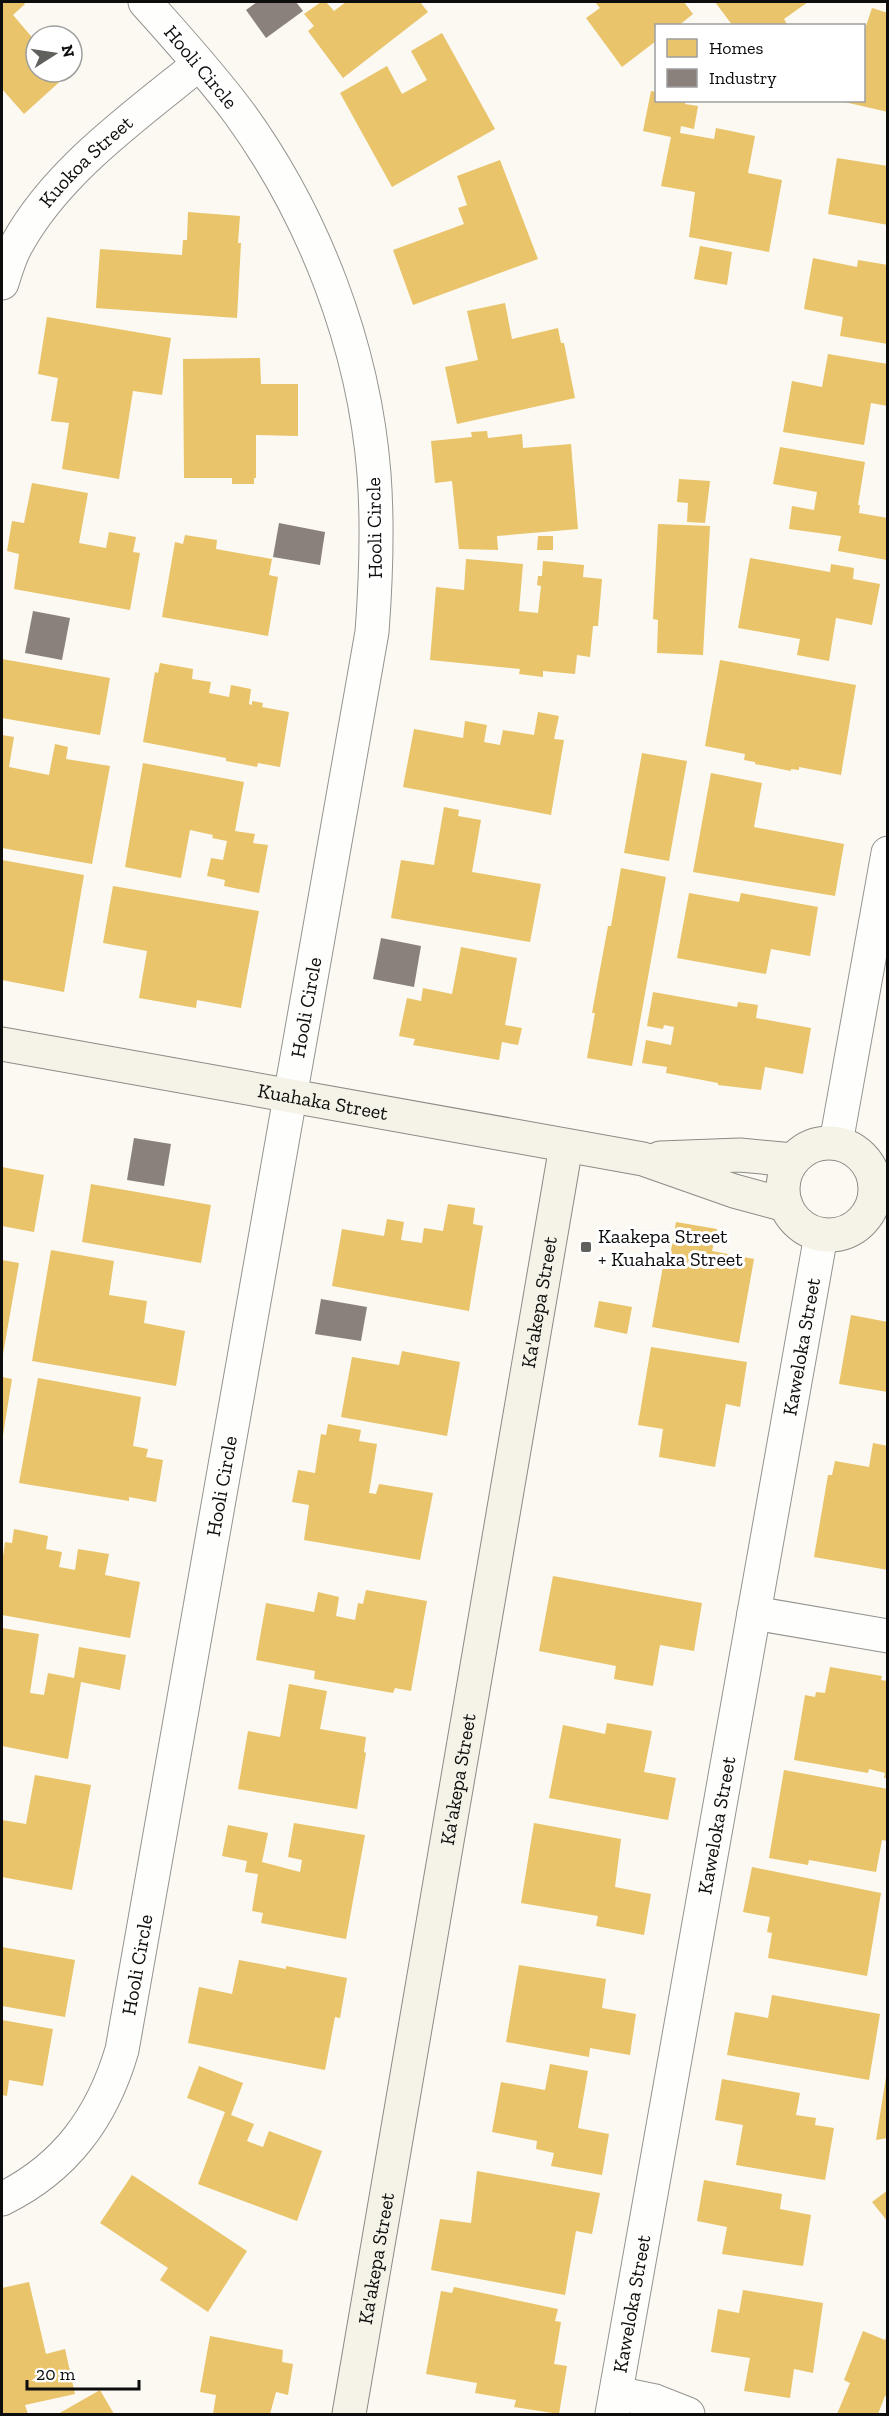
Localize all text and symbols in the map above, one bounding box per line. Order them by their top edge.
street label: Hooli Circle [159,20,243,114]
north arrow [24,24,84,84]
legend [655,24,865,102]
text: Homes [709,37,763,59]
text: N [58,43,79,59]
text: Industry [709,67,777,89]
street label: Kuokoa Street [34,110,138,212]
street label: Hooli Circle [361,477,387,579]
street label: Hooli Circle [285,955,326,1060]
street label: Kuahaka Street [256,1078,390,1125]
place label: Kaakepa Street + Kuahaka Street [598,1224,743,1271]
street label: Ka'akepa Street [516,1234,562,1370]
marker: Kaakepa Street + Kuahaka Street [579,1240,593,1254]
street label: Kaweloka Street [777,1275,825,1417]
street label: Hooli Circle [201,1434,242,1538]
street label: Ka'akepa Street [435,1711,481,1847]
street label: Kaweloka Street [692,1754,740,1896]
street label: Hooli Circle [116,1913,158,2017]
street label: Ka'akepa Street [353,2190,399,2326]
street label: Kaweloka Street [608,2232,656,2375]
scale bar [27,2353,140,2391]
text: 20 m [36,2363,76,2385]

